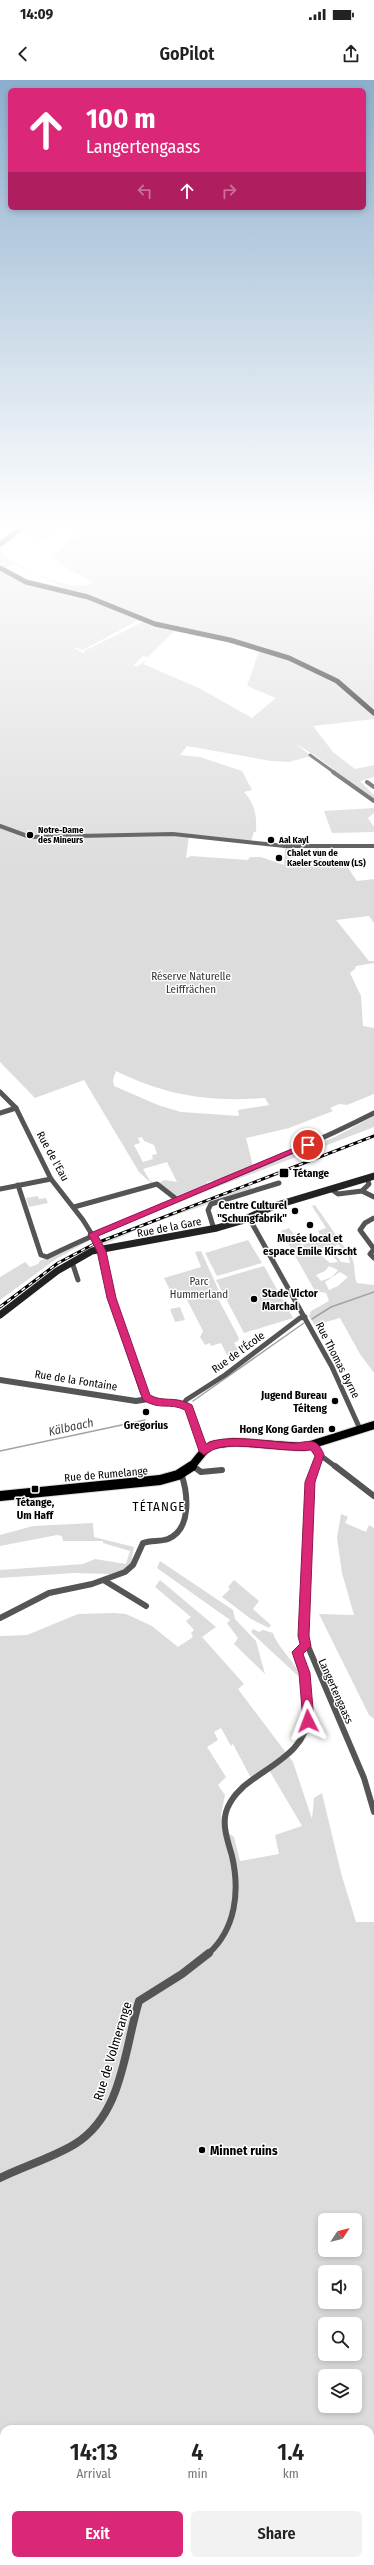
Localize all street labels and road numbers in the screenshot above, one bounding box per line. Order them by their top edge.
street label: Rue de l'Eau [34,1129,72,1183]
street label: Rue de la Gare [136,1215,202,1240]
street label: Rue Thomas Byrne [313,1320,362,1400]
street label: Rue de l'École [209,1328,267,1376]
street label: Rue de la Fontaine [34,1368,118,1393]
street label: Rue de Rumelange [64,1464,148,1485]
street label: Langertengaass [315,1657,356,1726]
street label: Rue de Volmerange [90,2000,135,2102]

